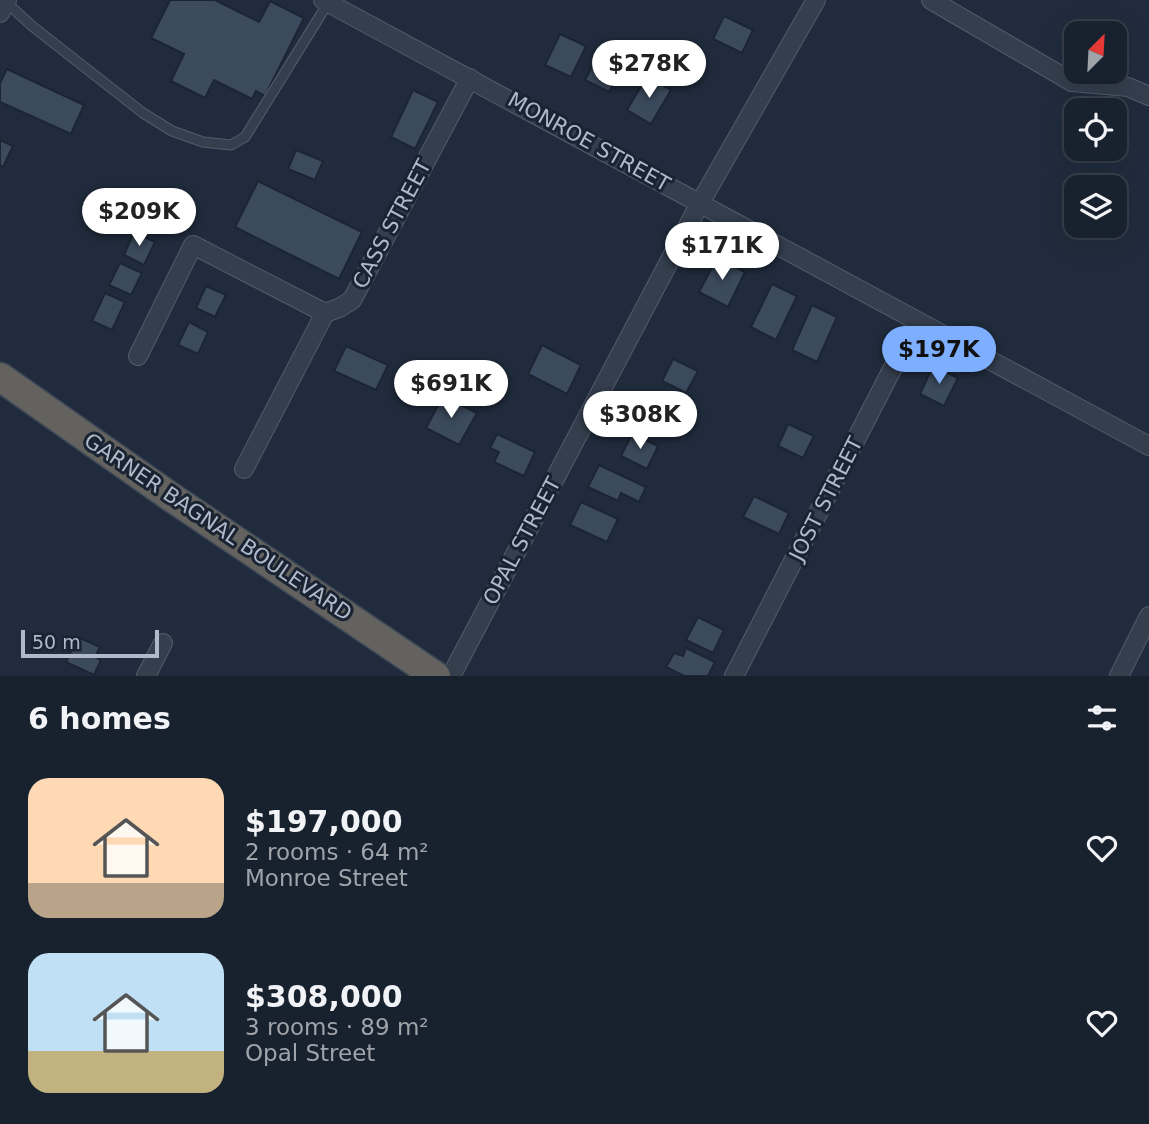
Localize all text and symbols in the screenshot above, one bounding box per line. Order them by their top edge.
north arrow [1064,21,1127,84]
map controls [1064,21,1127,238]
pin: $278K [600,41,698,100]
text: $278K [608,50,690,76]
street label: MONROE STREET [504,87,674,197]
button: locate [1064,98,1127,161]
street label: CASS STREET [348,155,436,293]
button: layers [1064,175,1127,238]
pin: $209K [90,188,188,248]
text: $209K [98,198,180,224]
pin: $171K [673,222,771,282]
text: $171K [681,232,763,258]
pin: $197K [890,326,988,386]
text: $197K [898,336,980,362]
pin: $691K [402,360,500,420]
text: $691K [410,370,492,396]
pin: $308K [591,392,689,451]
text: $308K [599,401,681,427]
street label: GARNER BAGNAL BOULEVARD [80,428,356,626]
street label: JOST STREET [784,433,868,567]
street label: OPAL STREET [478,473,566,609]
scale bar [21,627,159,659]
text: 50 m [32,631,81,653]
icon: filters [1083,699,1121,737]
text: 6 homes [28,701,171,736]
text: $197,000 [245,804,403,839]
icon: home [84,806,168,890]
icon: heart [1083,829,1121,867]
text: 2 rooms · 64 m² [245,839,429,865]
text: Monroe Street [245,865,408,891]
text: $308,000 [245,979,403,1014]
icon: home [84,981,168,1065]
icon: heart [1083,1004,1121,1042]
text: 3 rooms · 89 m² [245,1014,429,1040]
text: Opal Street [245,1040,375,1066]

